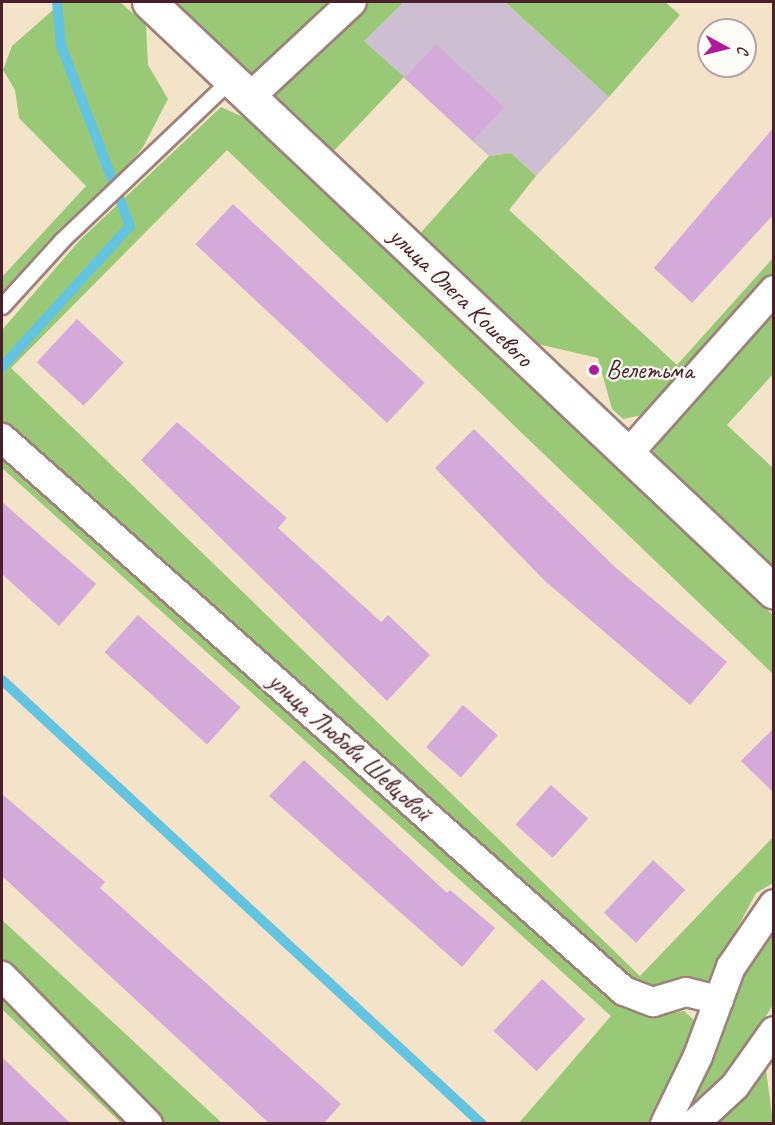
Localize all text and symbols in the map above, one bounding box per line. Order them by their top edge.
north arrow [697,18,757,78]
text: С [732,45,753,55]
street label: улица Олега Кошевого [383,221,539,373]
place label: Велетьма [606,354,693,386]
marker: Велетьма [587,363,601,377]
street label: улица Любови Шевцовой [262,665,438,829]

